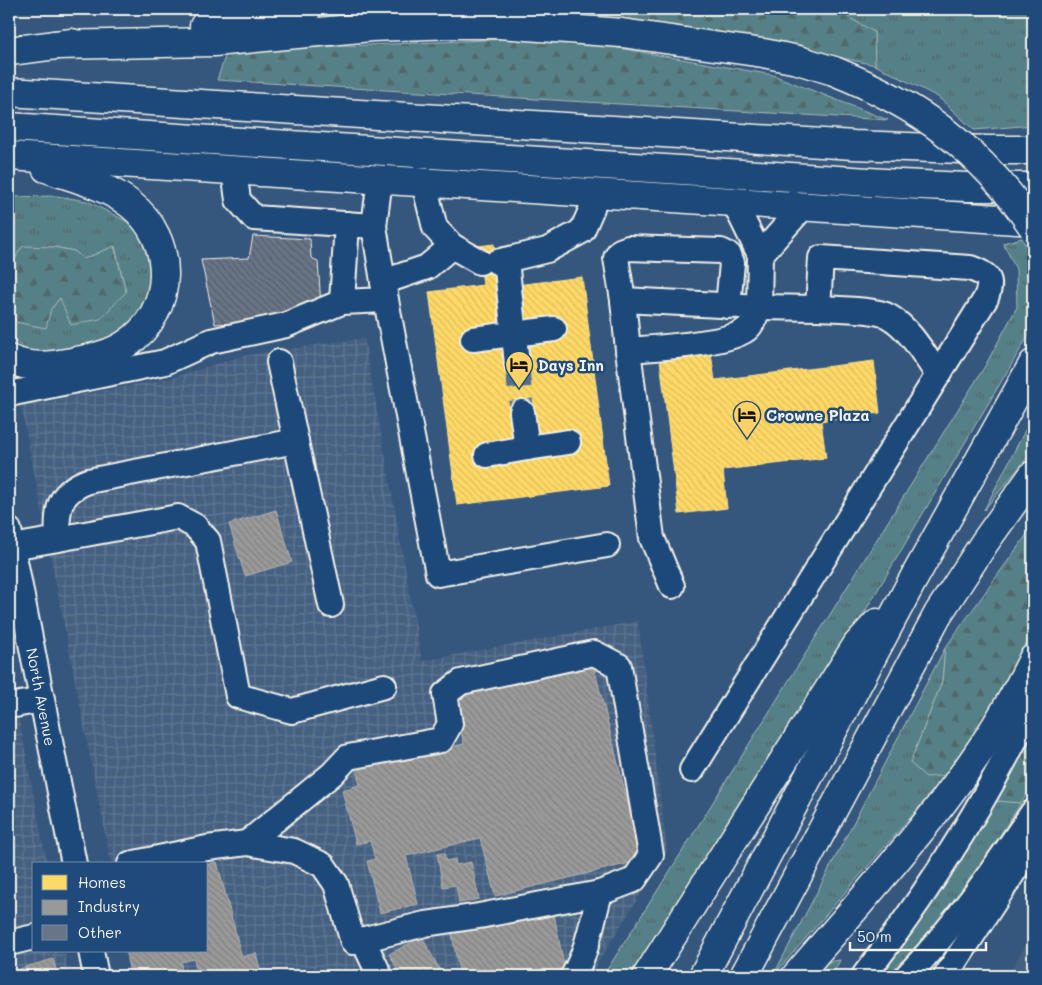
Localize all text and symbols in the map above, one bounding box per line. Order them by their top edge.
hotel icon: Days Inn [504,350,534,389]
place label: Days Inn [538,355,604,375]
hotel icon: Crowne Plaza [732,400,762,439]
place label: Crowne Plaza [766,405,870,425]
street label: North Avenue [22,646,61,748]
legend [32,862,208,952]
text: Homes [78,872,126,892]
text: Industry [78,896,140,916]
scale bar [850,920,986,952]
text: Other [78,922,122,942]
text: 50 m [857,926,892,946]

